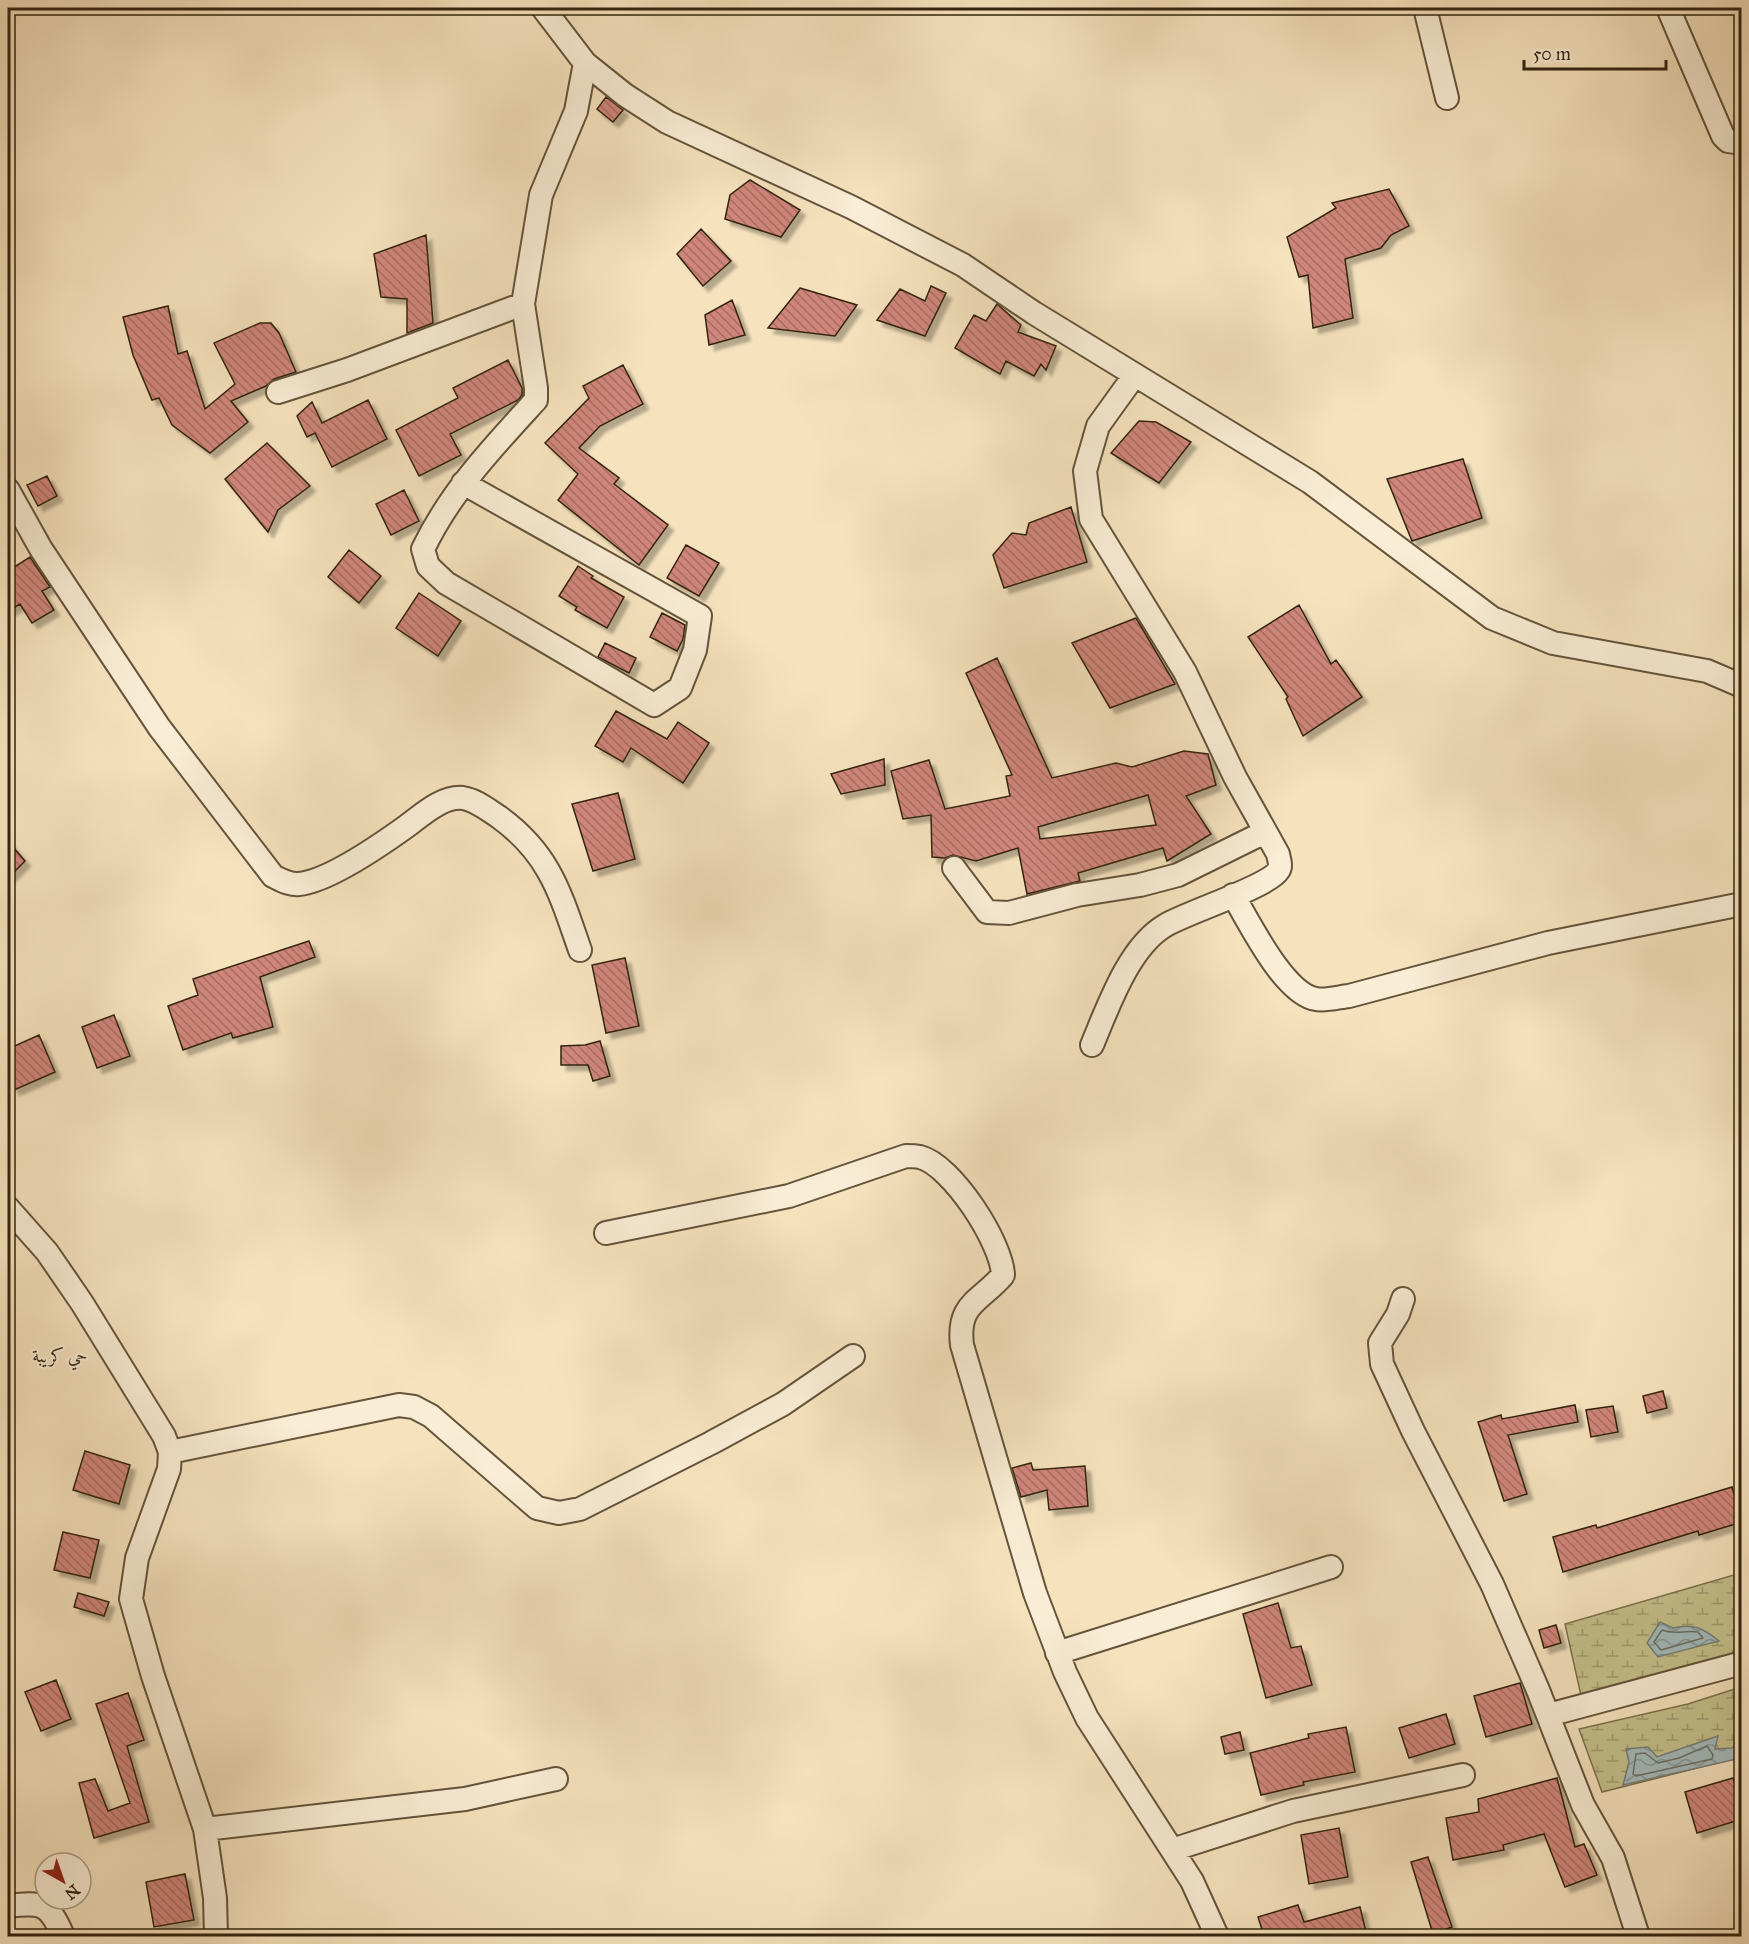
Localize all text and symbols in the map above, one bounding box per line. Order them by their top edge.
scale bar [1524,33,1666,71]
text: 50 m [1533,43,1571,65]
district label: حي كريبة [32,1345,88,1371]
north arrow [33,1851,93,1911]
text: N [61,1880,84,1904]

